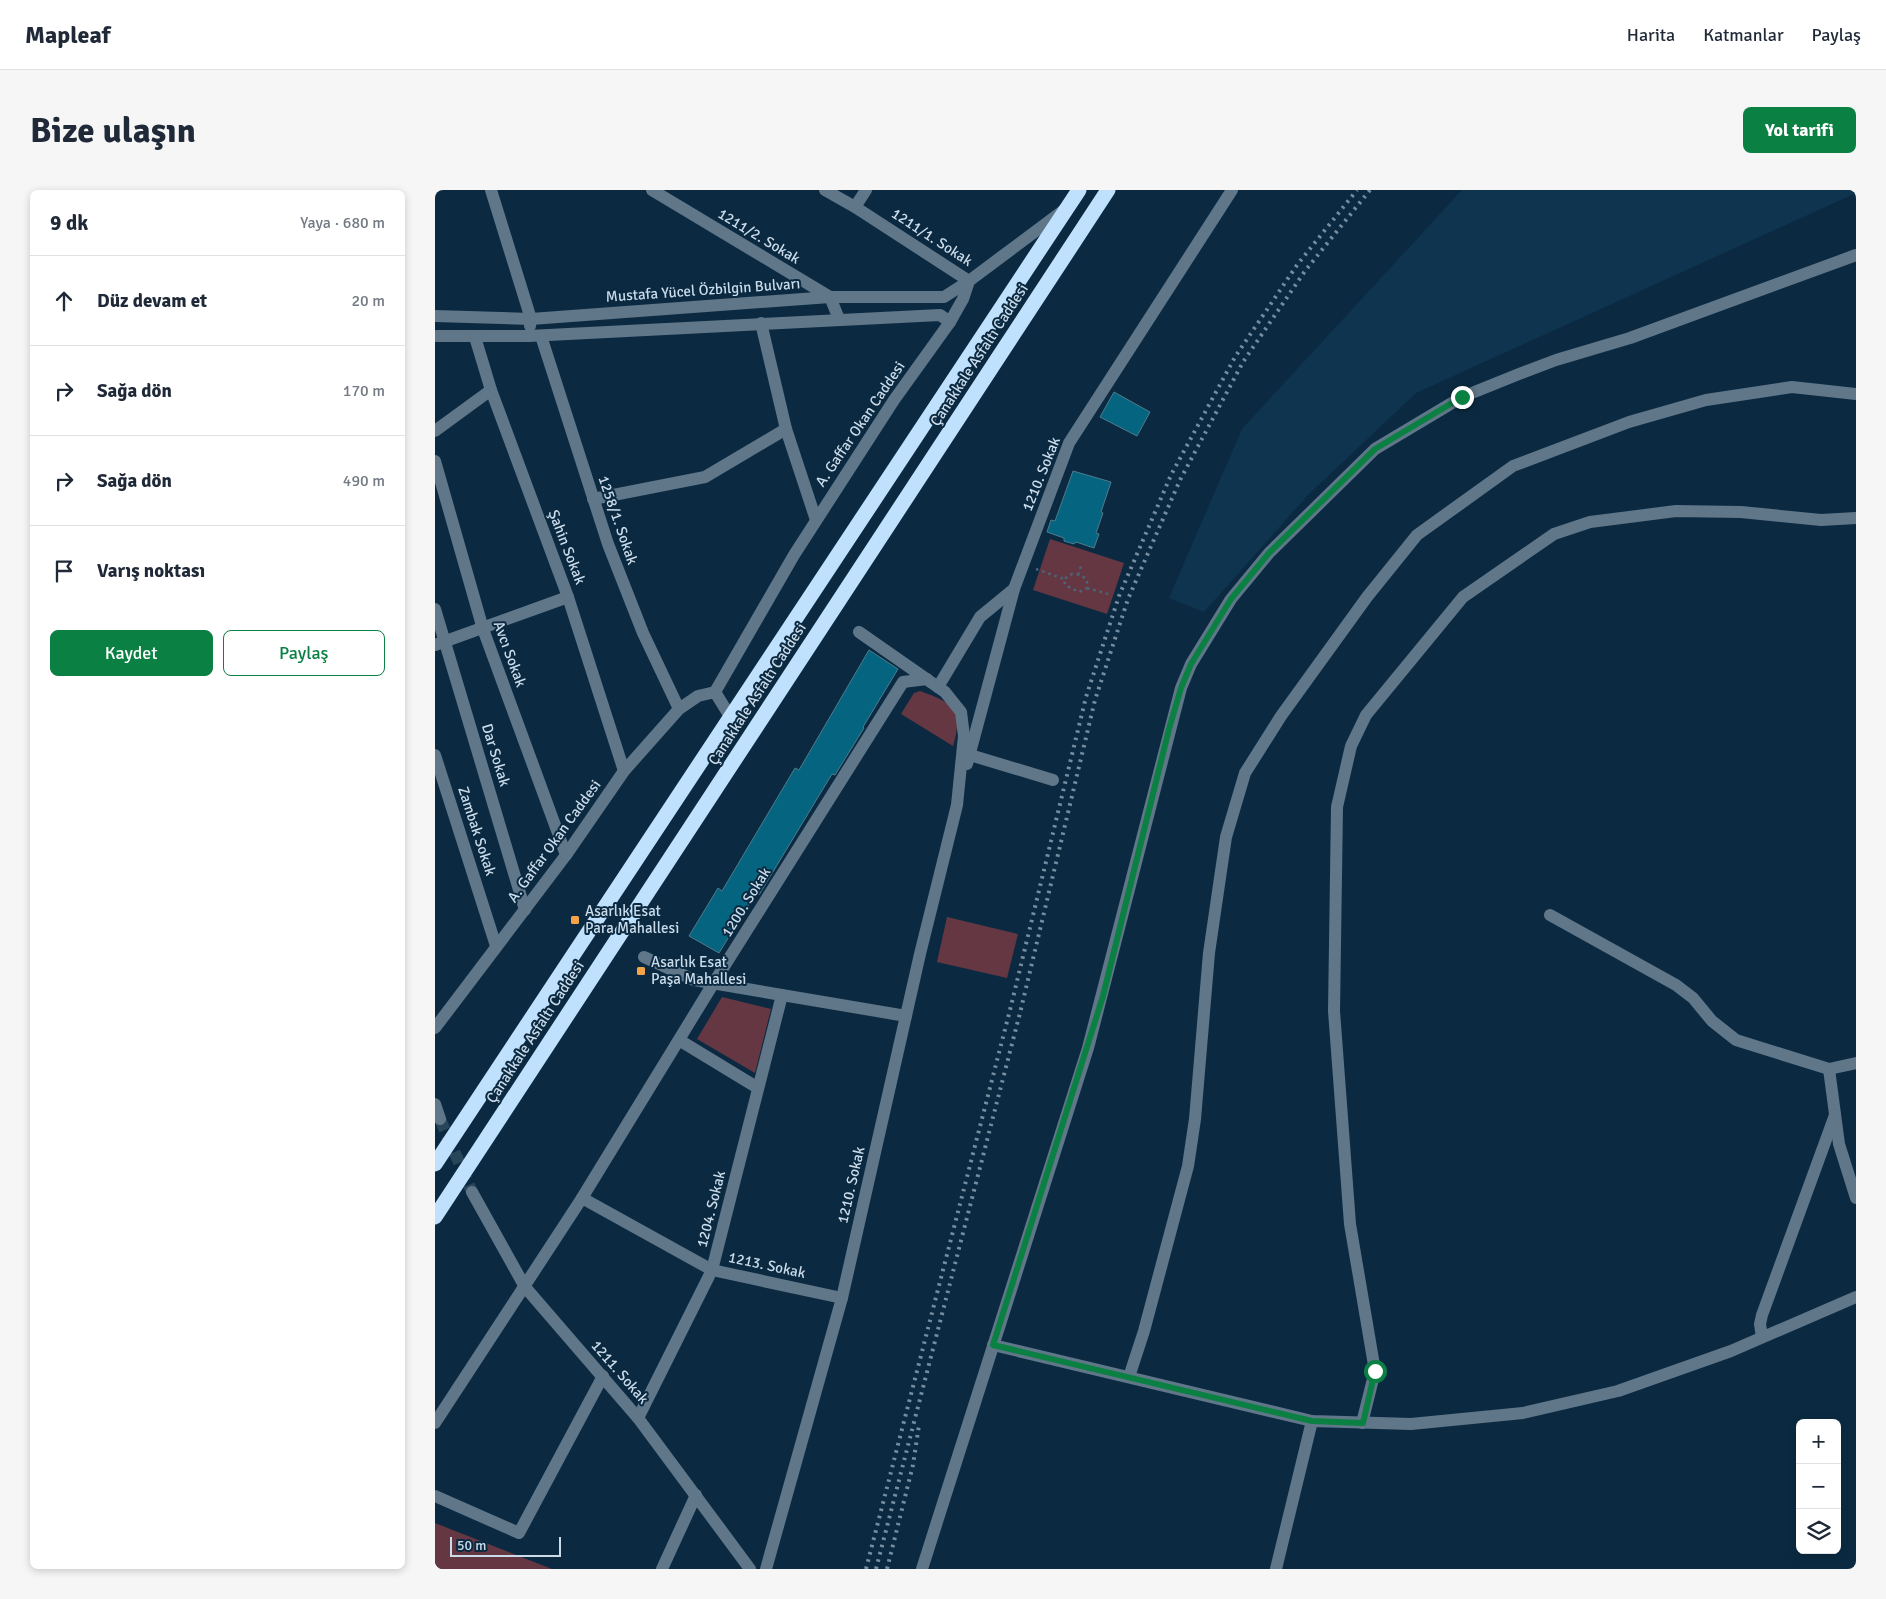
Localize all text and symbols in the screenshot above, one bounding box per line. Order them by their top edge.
text: Mapleaf [25,20,110,50]
text: Harita [1627,24,1675,46]
text: Katmanlar [1703,24,1784,46]
text: Paylaş [1812,24,1861,46]
button: Yol tarifi [1743,107,1856,153]
text: Bize ulaşın [30,109,196,152]
street label: 1211/2. Sokak [715,204,804,268]
street label: 1211/1. Sokak [888,204,976,270]
text: 9 dk [50,210,88,236]
text: Yaya · 680 m [300,213,385,233]
street label: Mustafa Yücel Özbilgin Bulvarı [605,274,801,306]
street label: Çanakkale Asfaltı Caddesi [926,281,1032,429]
icon: ahead [50,287,78,315]
text: Düz devam et [97,289,207,313]
text: 20 m [351,291,385,311]
street label: A. Gaffar Okan Caddesi [811,358,909,490]
icon: right [50,377,78,405]
text: Sağa dön [97,379,172,403]
text: 170 m [343,381,385,401]
route end [1451,386,1474,409]
street label: 1210. Sokak [1018,434,1064,514]
icon: right [50,467,78,495]
text: Sağa dön [97,469,172,493]
text: 490 m [343,471,385,491]
street label: 1258/1. Sokak [594,473,642,567]
street label: Şahin Sokak [545,507,590,587]
icon: arrive [50,557,78,585]
text: Varış noktası [97,559,205,583]
street label: Avcı Sokak [490,619,530,690]
street label: Çanakkale Asfaltı Caddesi [704,620,810,768]
button: Kaydet [50,630,213,676]
button: Paylaş [223,630,385,676]
street label: Dar Sokak [478,721,514,789]
street label: A. Gaffar Okan Caddesi [503,776,605,906]
street label: Zambak Sokak [454,784,500,878]
street label: 1200. Sokak [718,864,775,940]
place label: Asarlık Esat Para Mahallesi [585,902,679,937]
marker: Asarlık Esat Para Mahallesi [569,914,581,926]
place label: Asarlık Esat Paşa Mahallesi [651,953,746,988]
street label: Çanakkale Asfaltı Caddesi [482,958,588,1106]
marker: Asarlık Esat Paşa Mahallesi [635,965,647,977]
street label: 1210. Sokak [833,1144,869,1225]
street label: 1204. Sokak [693,1168,729,1249]
street label: 1213. Sokak [727,1248,808,1282]
street label: 1211. Sokak [587,1336,653,1408]
route start [1364,1360,1387,1383]
map controls [1796,1419,1841,1554]
button: + [1796,1419,1841,1464]
button: − [1796,1464,1841,1509]
button: layers [1796,1509,1841,1554]
scale bar [450,1534,561,1557]
text: 50 m [457,1537,486,1554]

